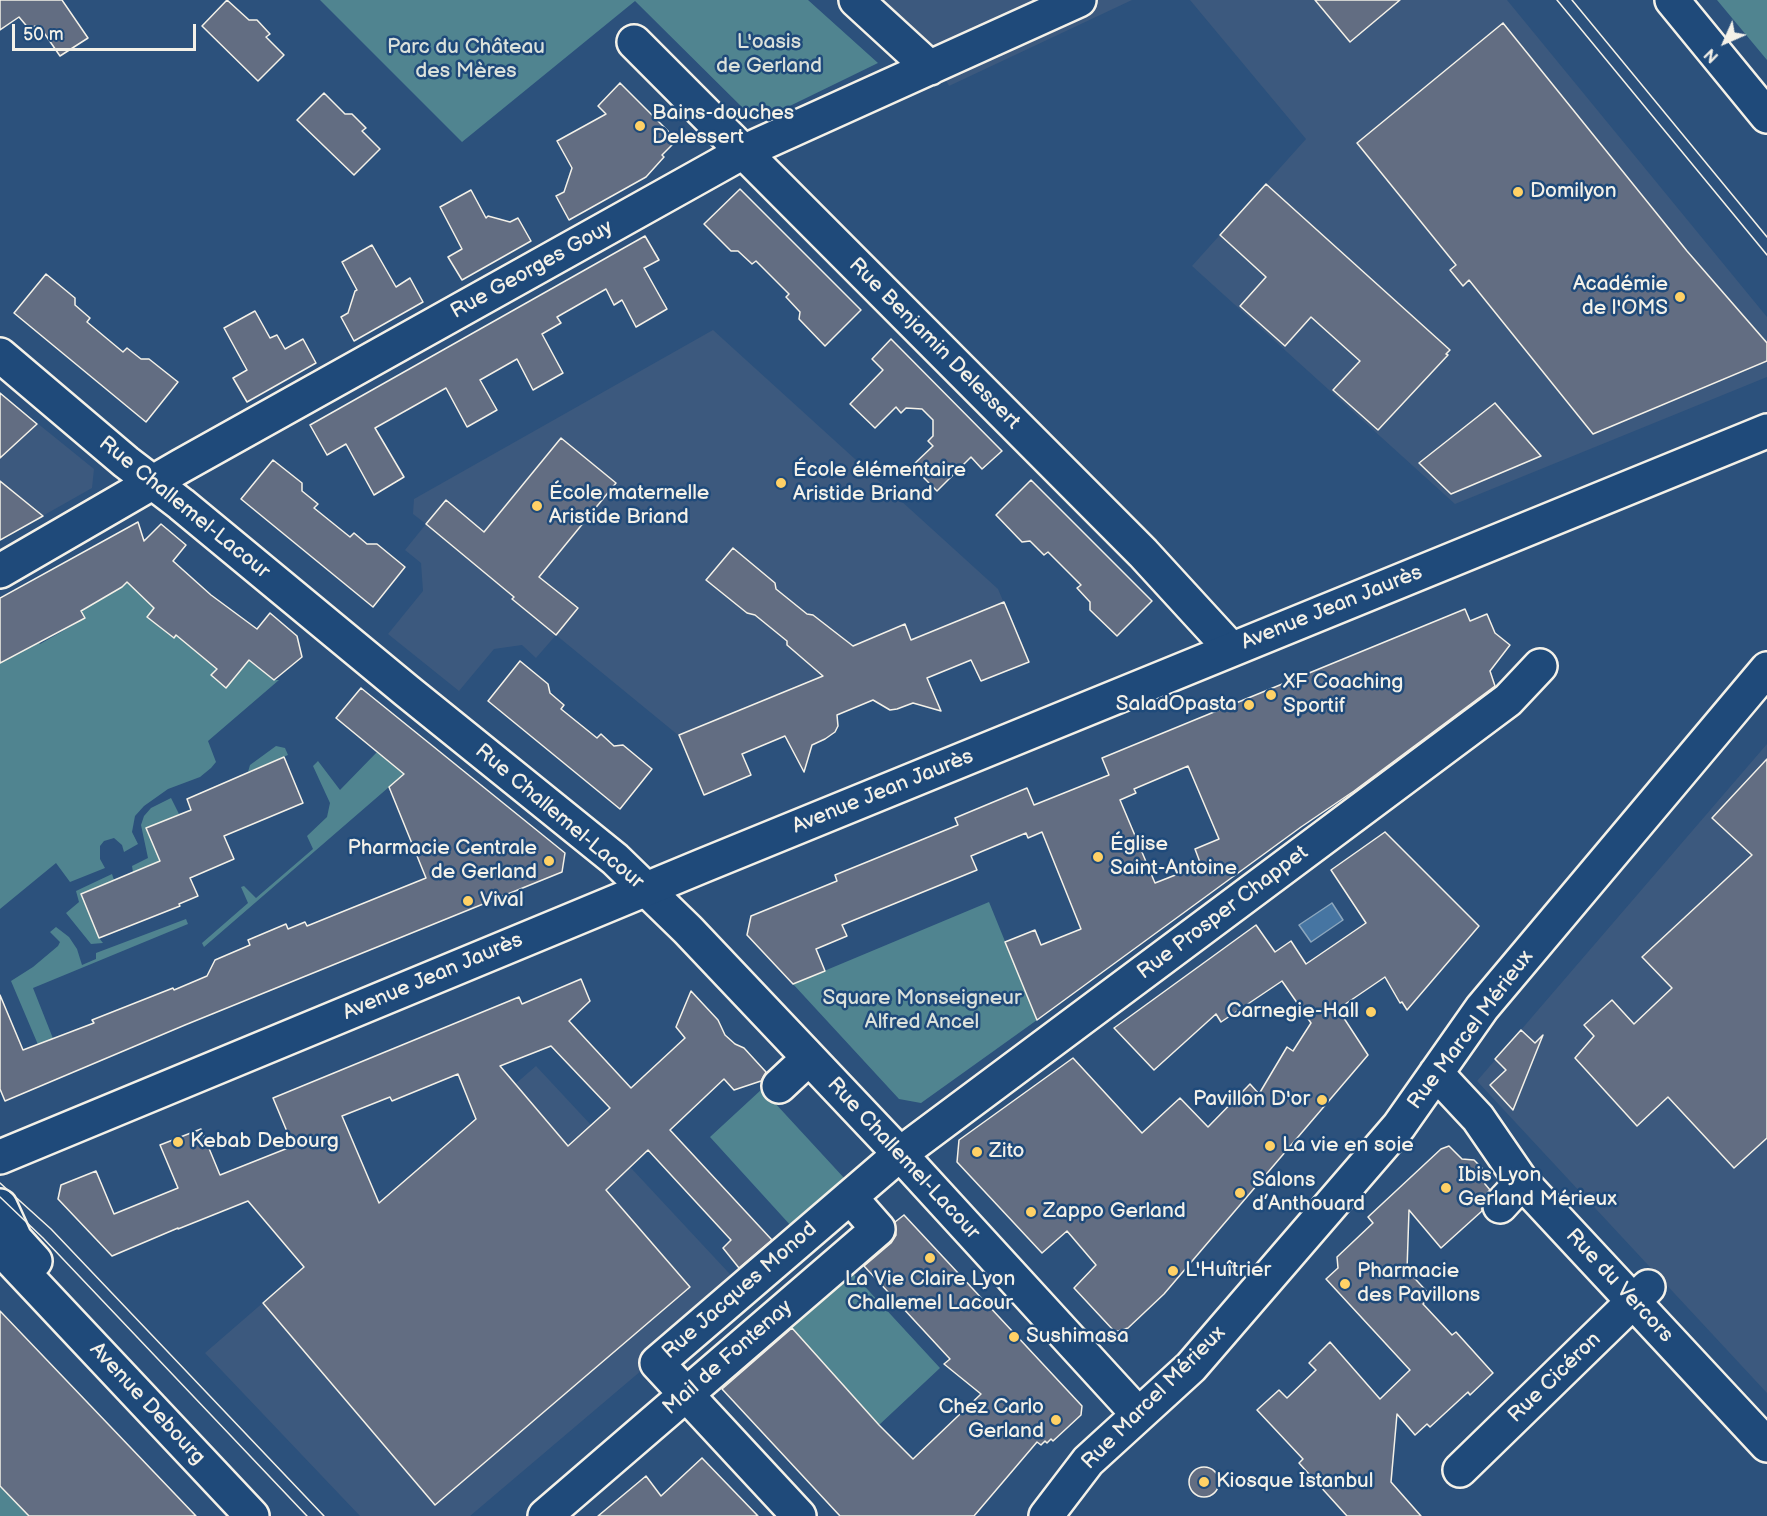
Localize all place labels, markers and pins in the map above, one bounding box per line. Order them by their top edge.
place label: Bains-douches Delessert [652,101,794,151]
marker: Bains-douches Delessert [633,119,647,133]
place label: Domilyon [1530,179,1617,205]
marker: Domilyon [1511,185,1525,199]
place label: Académie de l'OMS [1573,272,1668,322]
marker: Académie de l'OMS [1673,290,1687,304]
place label: École élémentaire Aristide Briand [793,458,966,508]
marker: École élémentaire Aristide Briand [774,476,788,490]
place label: École maternelle Aristide Briand [549,481,709,531]
marker: École maternelle Aristide Briand [530,499,544,513]
place label: XF Coaching Sportif [1283,670,1403,720]
marker: XF Coaching Sportif [1264,688,1278,702]
place label: SaladOpasta [1116,692,1237,718]
marker: SaladOpasta [1242,698,1256,712]
place label: Église Saint-Antoine [1110,832,1237,882]
place label: Pharmacie Centrale de Gerland [348,836,537,886]
marker: Église Saint-Antoine [1091,850,1105,864]
marker: Pharmacie Centrale de Gerland [542,854,556,868]
place label: Vival [480,888,524,914]
marker: Vival [461,894,475,908]
place label: Carnegie-Hall [1227,999,1359,1025]
marker: Carnegie-Hall [1364,1005,1378,1019]
place label: Pavillon D'or [1193,1087,1310,1113]
marker: Pavillon D'or [1315,1093,1329,1107]
place label: Kebab Debourg [190,1129,339,1155]
place label: La vie en soie [1282,1133,1414,1159]
marker: Kebab Debourg [171,1135,185,1149]
place label: Zito [989,1139,1025,1165]
marker: La vie en soie [1263,1139,1277,1153]
marker: Zito [970,1145,984,1159]
place label: Ibis Lyon Gerland Mérieux [1458,1163,1617,1213]
place label: Salons d’Anthouard [1252,1168,1365,1218]
marker: Ibis Lyon Gerland Mérieux [1439,1181,1453,1195]
marker: Salons d’Anthouard [1233,1186,1247,1200]
place label: Zappo Gerland [1043,1199,1186,1225]
marker: Zappo Gerland [1024,1205,1038,1219]
marker: La Vie Claire Lyon Challemel Lacour [923,1251,937,1265]
place label: L'Huîtrier [1185,1258,1271,1284]
place label: Pharmacie des Pavillons [1357,1259,1480,1309]
marker: L'Huîtrier [1166,1264,1180,1278]
place label: La Vie Claire Lyon Challemel Lacour [845,1267,1015,1317]
marker: Pharmacie des Pavillons [1338,1277,1352,1291]
place label: Sushimasa [1026,1324,1129,1350]
marker: Sushimasa [1007,1330,1021,1344]
place label: Chez Carlo Gerland [938,1395,1044,1445]
marker: Chez Carlo Gerland [1049,1413,1063,1427]
place label: Kiosque Istanbul [1216,1469,1373,1495]
marker: Kiosque Istanbul [1197,1475,1211,1489]

